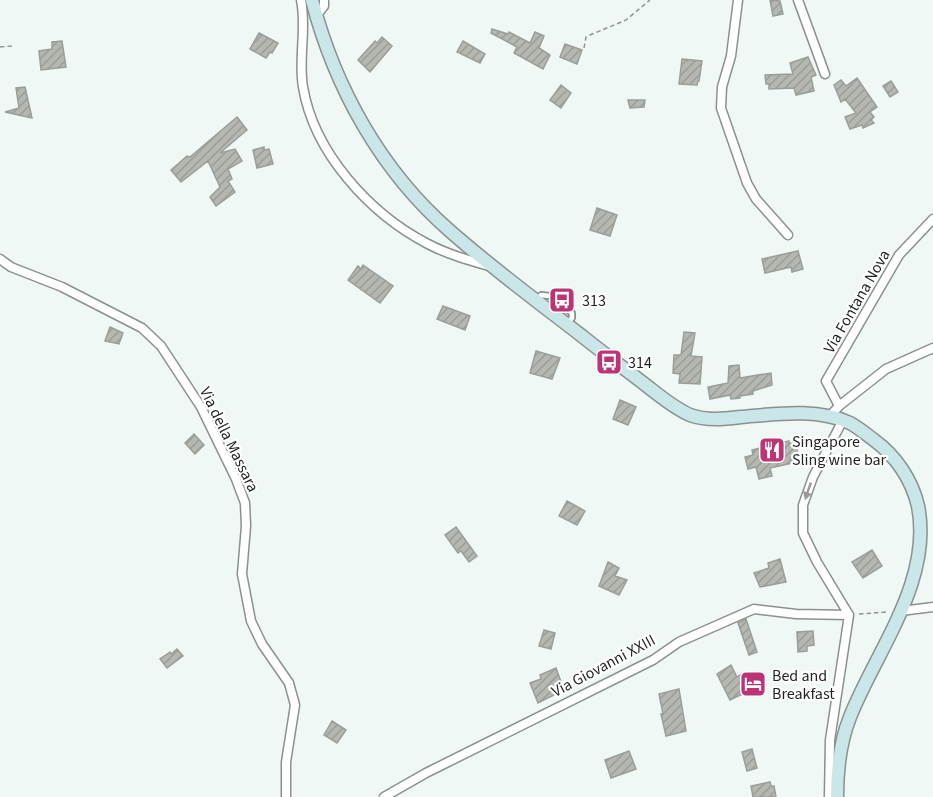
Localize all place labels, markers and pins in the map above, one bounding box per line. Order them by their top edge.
bus stop icon: 313 [547,285,577,315]
place label: 313 [582,290,606,312]
bus stop icon: 314 [594,347,624,377]
place label: 314 [628,352,652,374]
place label: Singapore Sling wine bar [792,431,887,471]
restaurant icon: Singapore Sling wine bar [757,435,787,465]
place label: Bed and Breakfast [772,665,835,705]
hotel icon: Bed and Breakfast [738,669,768,699]

